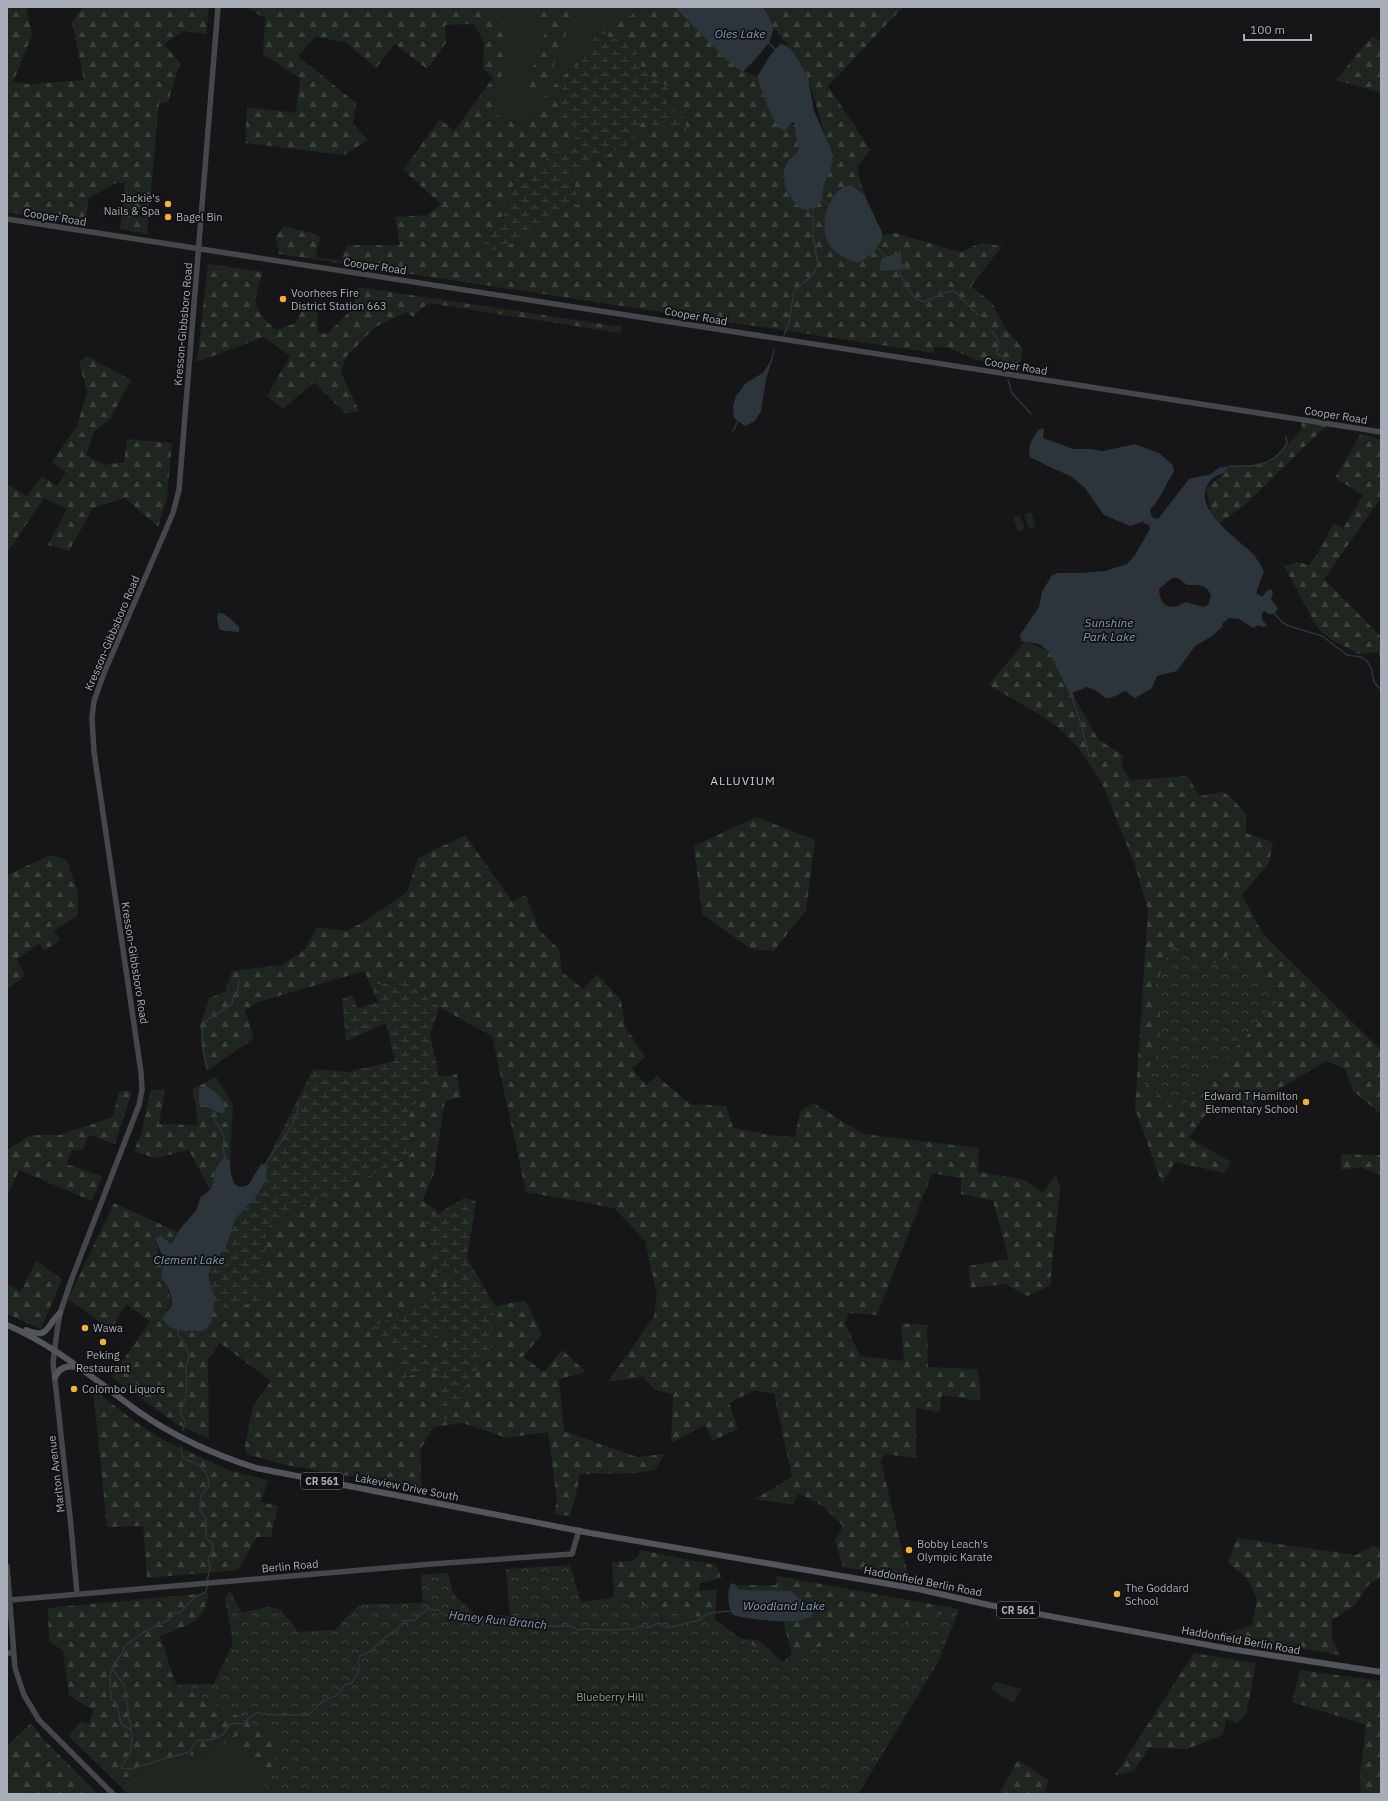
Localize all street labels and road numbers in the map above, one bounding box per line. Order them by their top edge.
street label: Cooper Road [23,205,87,229]
street label: Cooper Road [343,255,407,277]
street label: Kresson-Gibbsboro Road [171,262,195,386]
street label: Cooper Road [664,304,728,328]
street label: Cooper Road [984,354,1048,378]
street label: Cooper Road [1304,403,1368,427]
street label: Kresson-Gibbsboro Road [81,573,143,693]
street label: Kresson-Gibbsboro Road [118,901,152,1025]
street label: Marlton Avenue [44,1435,68,1513]
street label: Lakeview Drive South [354,1470,460,1504]
road number: CR 561 [301,1473,343,1489]
street label: Berlin Road [261,1557,319,1575]
street label: Haddonfield Berlin Road [863,1563,983,1599]
road number: CR 561 [997,1602,1039,1618]
street label: Haddonfield Berlin Road [1181,1623,1301,1657]

